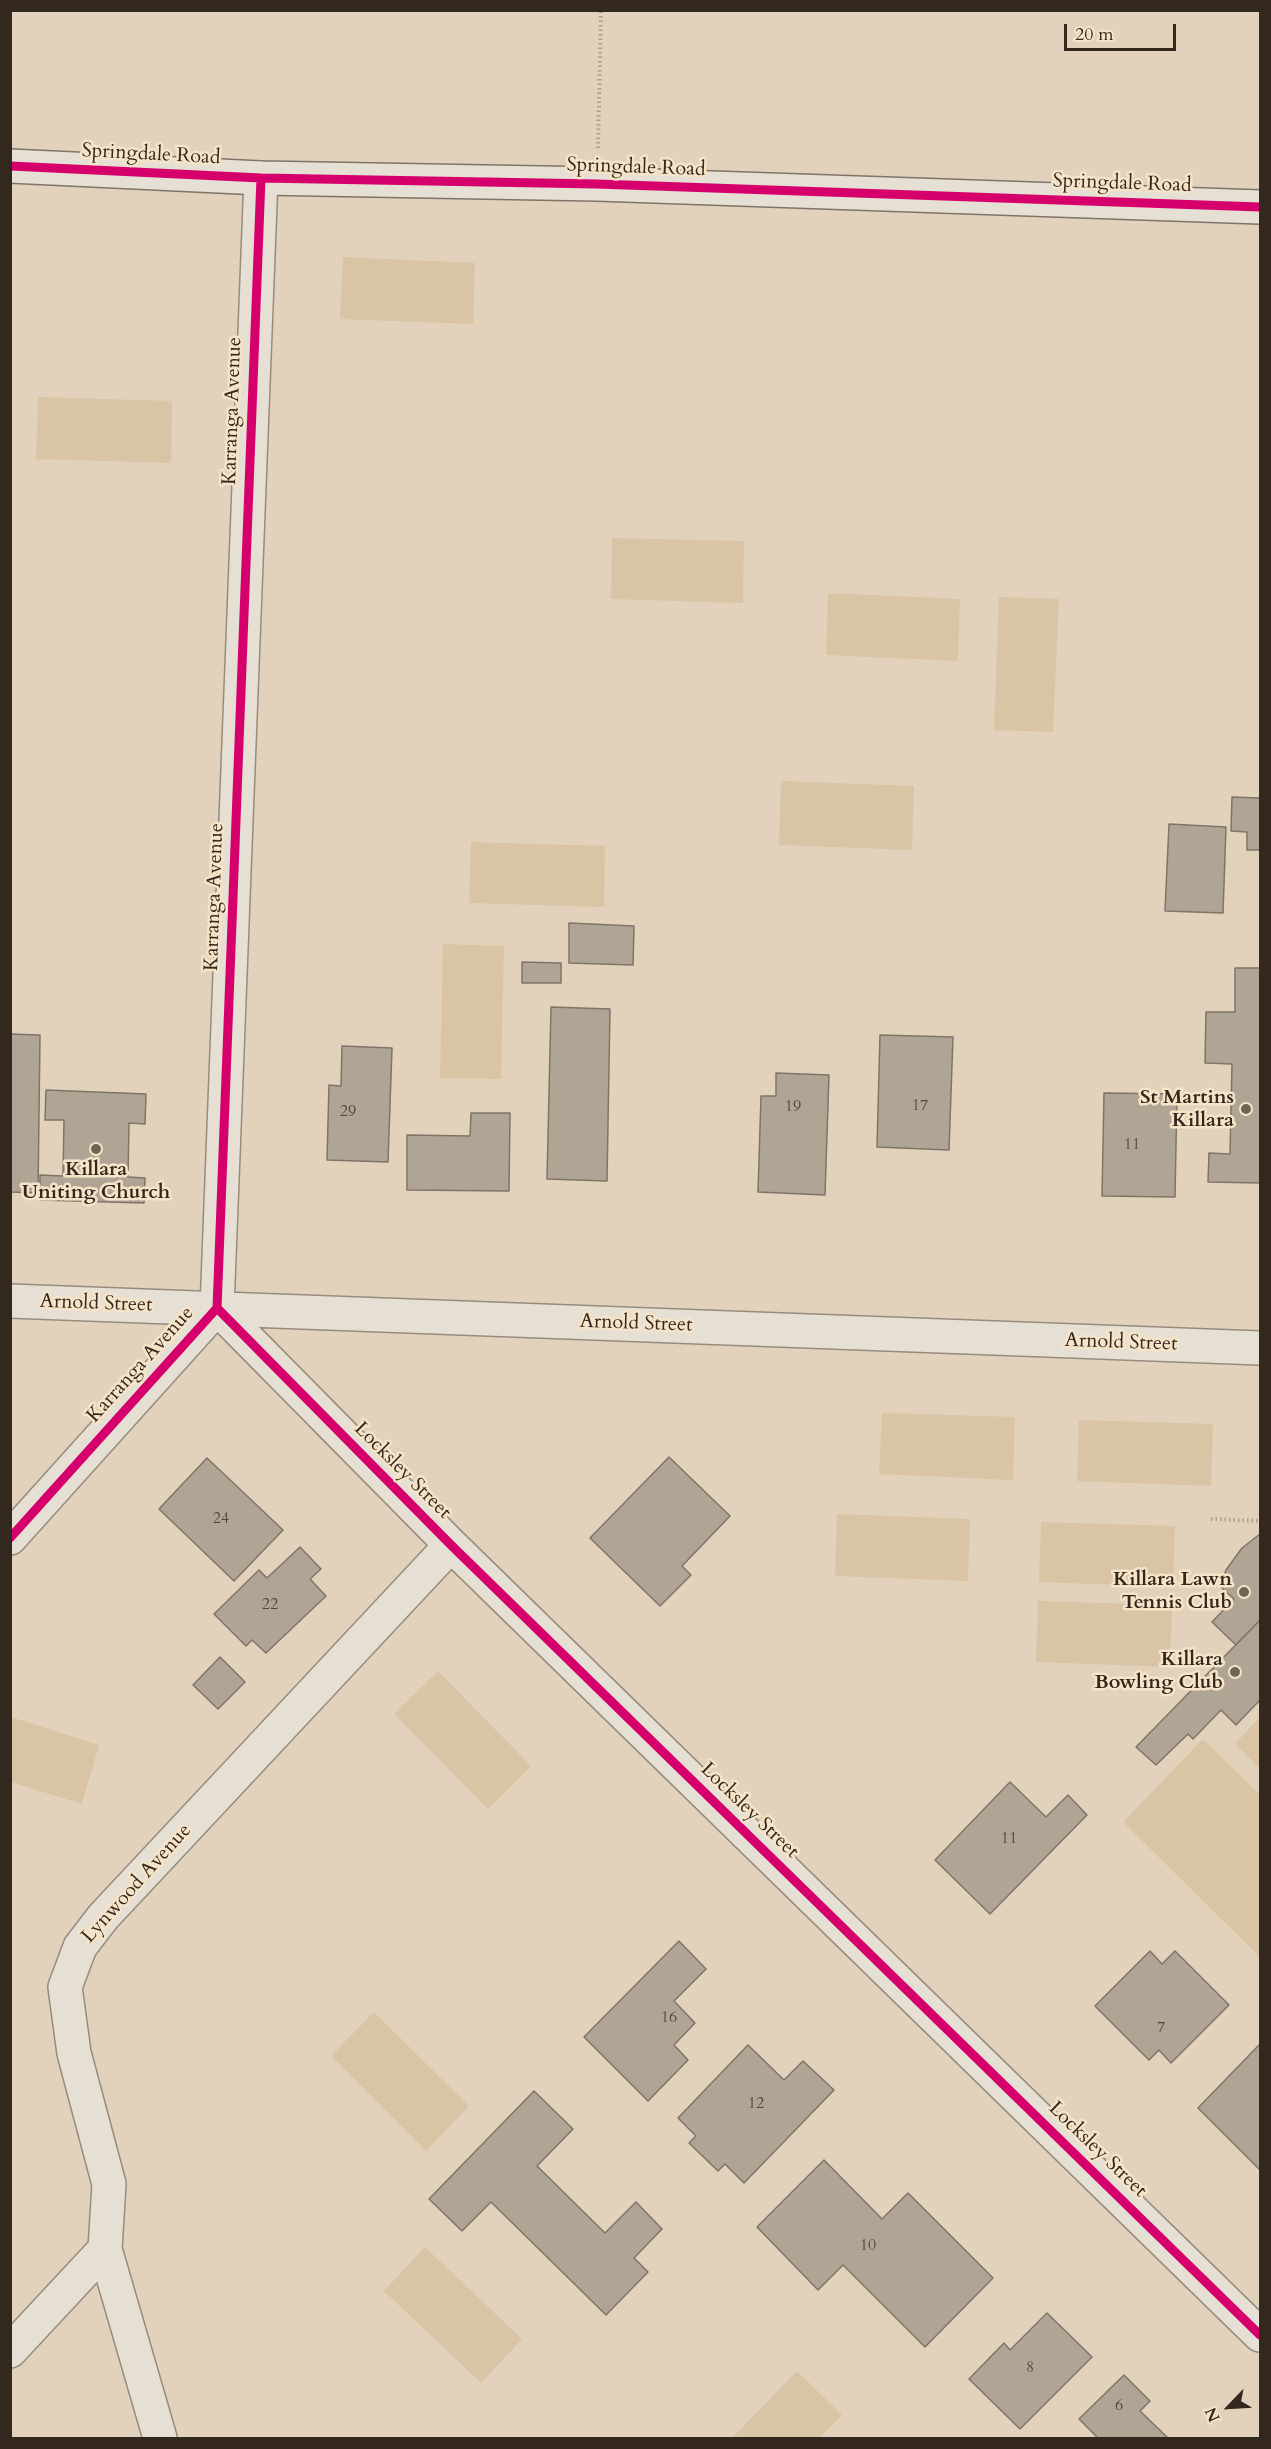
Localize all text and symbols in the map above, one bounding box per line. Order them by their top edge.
scale bar [1067,12,1180,50]
text: 20 m [1075,22,1114,47]
street label: Springdale Road [81,139,221,171]
street label: Springdale Road [566,154,706,182]
street label: Springdale Road [1052,170,1192,198]
street label: Karranga Avenue [218,337,248,485]
street label: Karranga Avenue [200,823,230,971]
place label: St Martins Killara [1140,1086,1234,1133]
house number: 17 [912,1096,928,1116]
house number: 19 [785,1097,801,1117]
house number: 29 [340,1102,356,1122]
marker: St Martins Killara [1239,1102,1253,1116]
house number: 11 [1124,1135,1140,1155]
marker: Killara Uniting Church [89,1142,103,1156]
place label: Killara Uniting Church [22,1158,170,1205]
street label: Arnold Street [39,1290,153,1318]
street label: Karranga Avenue [82,1302,200,1428]
street label: Arnold Street [579,1310,693,1338]
street label: Arnold Street [1064,1329,1178,1357]
street label: Locksley Street [348,1417,456,1525]
house number: 24 [213,1509,229,1529]
place label: Killara Lawn Tennis Club [1113,1568,1232,1615]
marker: Killara Lawn Tennis Club [1237,1585,1251,1599]
house number: 22 [262,1595,278,1615]
place label: Killara Bowling Club [1094,1648,1223,1695]
marker: Killara Bowling Club [1228,1665,1242,1679]
street label: Locksley Street [695,1758,803,1864]
street label: Lynwood Avenue [77,1819,197,1949]
house number: 11 [1001,1829,1017,1849]
house number: 16 [661,2008,677,2028]
house number: 7 [1157,2018,1165,2038]
house number: 12 [748,2094,764,2114]
street label: Locksley Street [1043,2097,1151,2203]
house number: 10 [860,2236,876,2256]
house number: 8 [1026,2358,1034,2378]
north arrow [1199,2377,1259,2437]
house number: 6 [1115,2396,1123,2416]
text: N [1200,2404,1226,2426]

